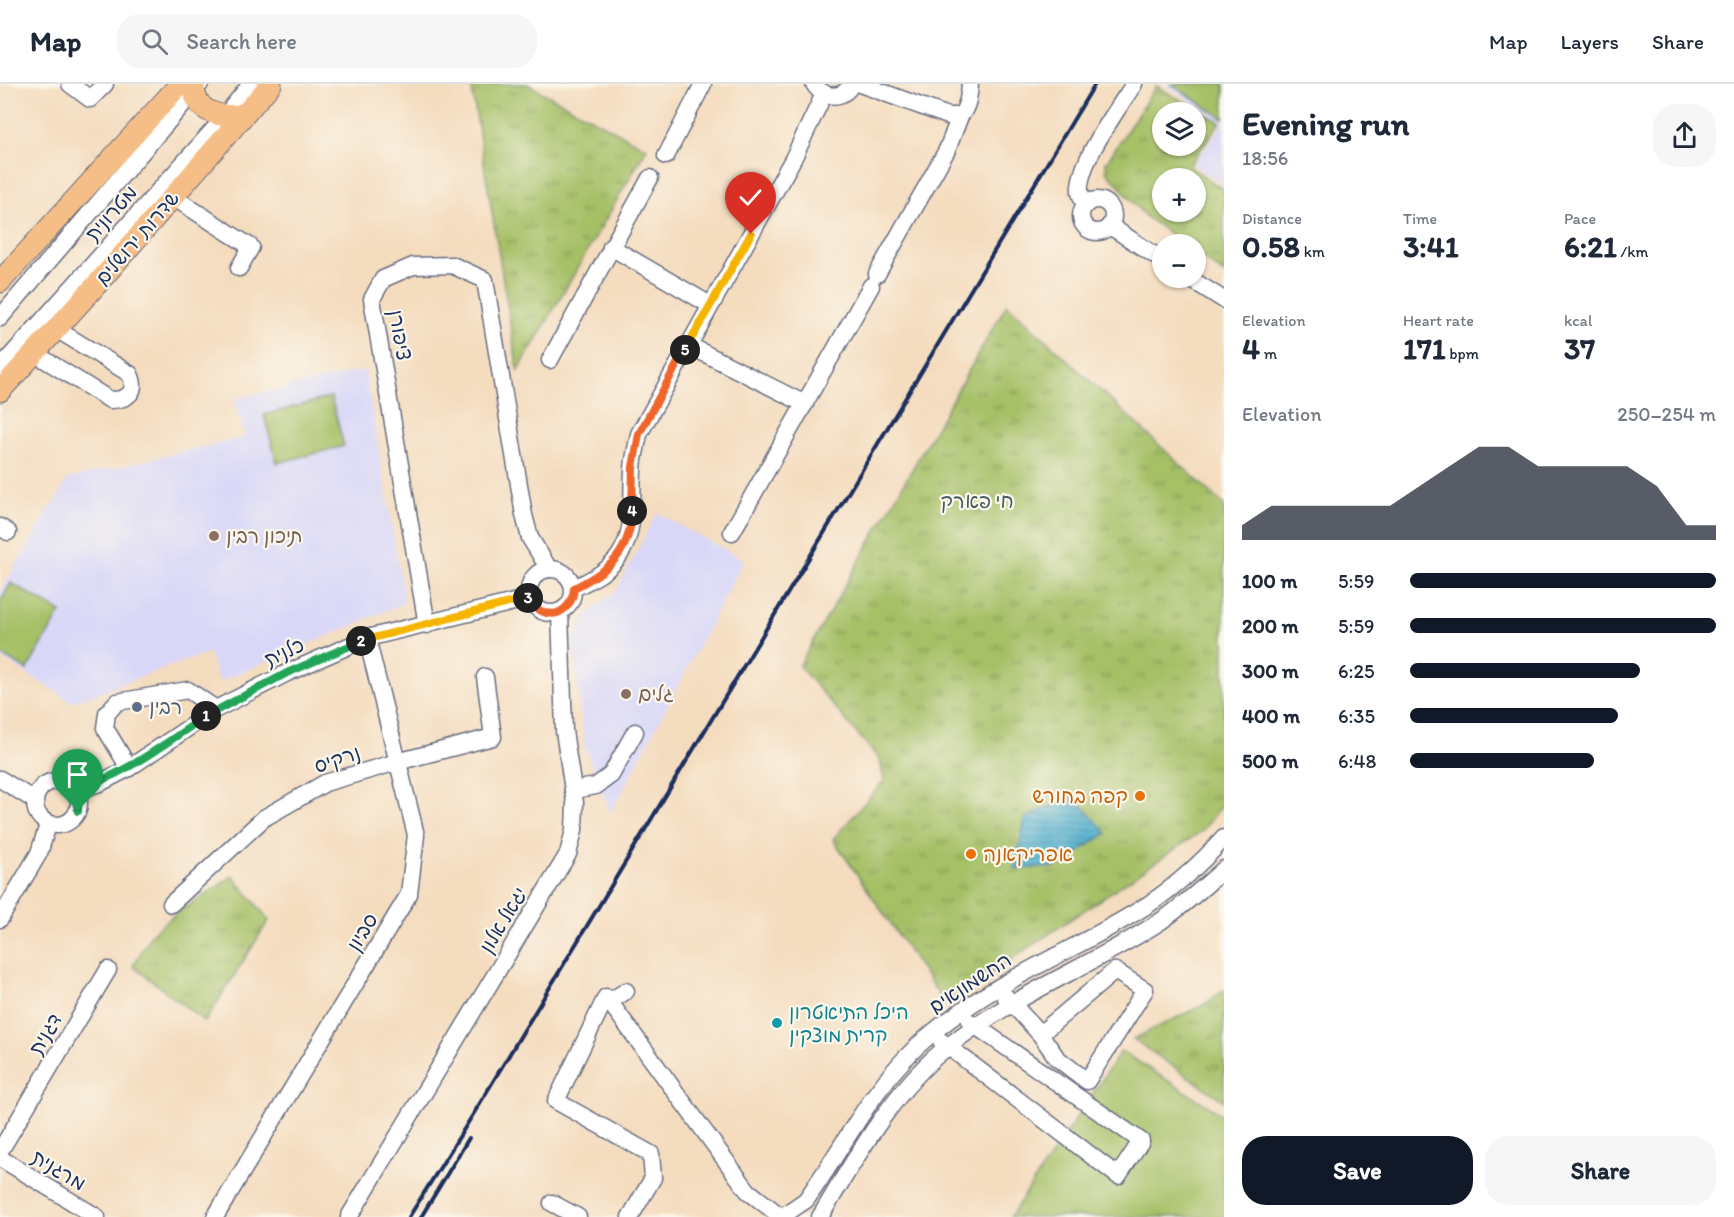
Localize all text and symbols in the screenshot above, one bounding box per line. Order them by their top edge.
search box [117,14,537,68]
text: Map [30,24,81,58]
icon: search [138,25,171,58]
text: Search here [186,28,297,55]
text: Map [1489,29,1528,54]
text: Layers [1561,29,1619,54]
text: Share [1652,29,1704,54]
map controls [1152,102,1206,288]
button: layers [1152,102,1206,156]
text: Evening run [1242,104,1409,143]
button: share [1653,104,1716,167]
text: 18:56 [1242,146,1288,170]
button: + [1152,168,1206,222]
pin [725,172,776,234]
street label: מטרונית [80,180,142,246]
icon: check [734,181,767,214]
street label: שדרות ירושלים [90,186,184,290]
text: Distance [1242,209,1302,228]
text: Time [1403,209,1437,228]
text: Pace [1564,209,1596,228]
text: 0.58 [1242,228,1300,265]
text: 3:41 [1403,228,1459,265]
text: 6:21 [1564,228,1617,265]
button: − [1152,234,1206,288]
text: km [1300,242,1325,261]
text: /km [1617,242,1648,261]
street label: ציפורן [383,308,416,362]
text: Elevation [1242,311,1306,330]
text: Heart rate [1403,311,1474,330]
text: kcal [1564,311,1592,330]
text: 4 [1242,330,1260,367]
text: 171 [1403,330,1446,367]
text: 37 [1564,330,1595,367]
pin: 5 [670,335,700,365]
text: 5 [681,340,689,359]
text: m [1260,344,1277,363]
text: bpm [1446,344,1479,363]
text: Elevation [1242,402,1321,426]
text: 250–254 m [1617,402,1716,426]
park label: חי פארק [940,489,1014,513]
pin: 4 [617,496,647,526]
text: 4 [627,501,637,520]
place label: תיכון רבין [226,524,303,548]
marker: תיכון רבין [207,529,221,543]
text: 100 m [1242,569,1297,593]
text: 5:59 [1338,569,1374,593]
pin: 3 [513,583,543,613]
text: 3 [524,588,532,607]
text: 200 m [1242,614,1298,638]
text: 5:59 [1338,614,1374,638]
pin: 2 [346,626,376,656]
text: 2 [357,631,365,650]
street label: כלנית [260,632,308,672]
text: 300 m [1242,659,1299,683]
text: 6:25 [1338,659,1375,683]
place label: גלים [638,682,674,706]
marker: גלים [619,687,633,701]
place label: רבין [149,695,182,719]
marker: רבין [130,700,144,714]
pin: 1 [191,701,221,731]
text: 400 m [1242,704,1300,728]
text: 6:35 [1338,704,1375,728]
text: 1 [202,706,210,725]
street label: נרקיס [311,740,363,778]
pin [52,749,103,811]
text: 500 m [1242,749,1298,773]
text: 6:48 [1338,749,1376,773]
icon: arrive [61,758,94,791]
place label: קפה בחורש [1032,784,1128,808]
marker: קפה בחורש [1133,789,1147,803]
place label: אפריקאנה [983,842,1073,867]
marker: אפריקאנה [964,847,978,861]
street label: יגאל אלון [474,883,532,957]
street label: סביון [341,909,383,955]
street label: החשמונאים [924,948,1016,1018]
place label: היכל התיאטרון קרית מוצקין [789,1000,909,1047]
street label: דגנית [23,1009,67,1059]
marker: היכל התיאטרון קרית מוצקין [770,1016,784,1030]
button: Save [1242,1136,1473,1205]
button: Share [1485,1136,1716,1205]
street label: מרגנית [27,1144,91,1196]

